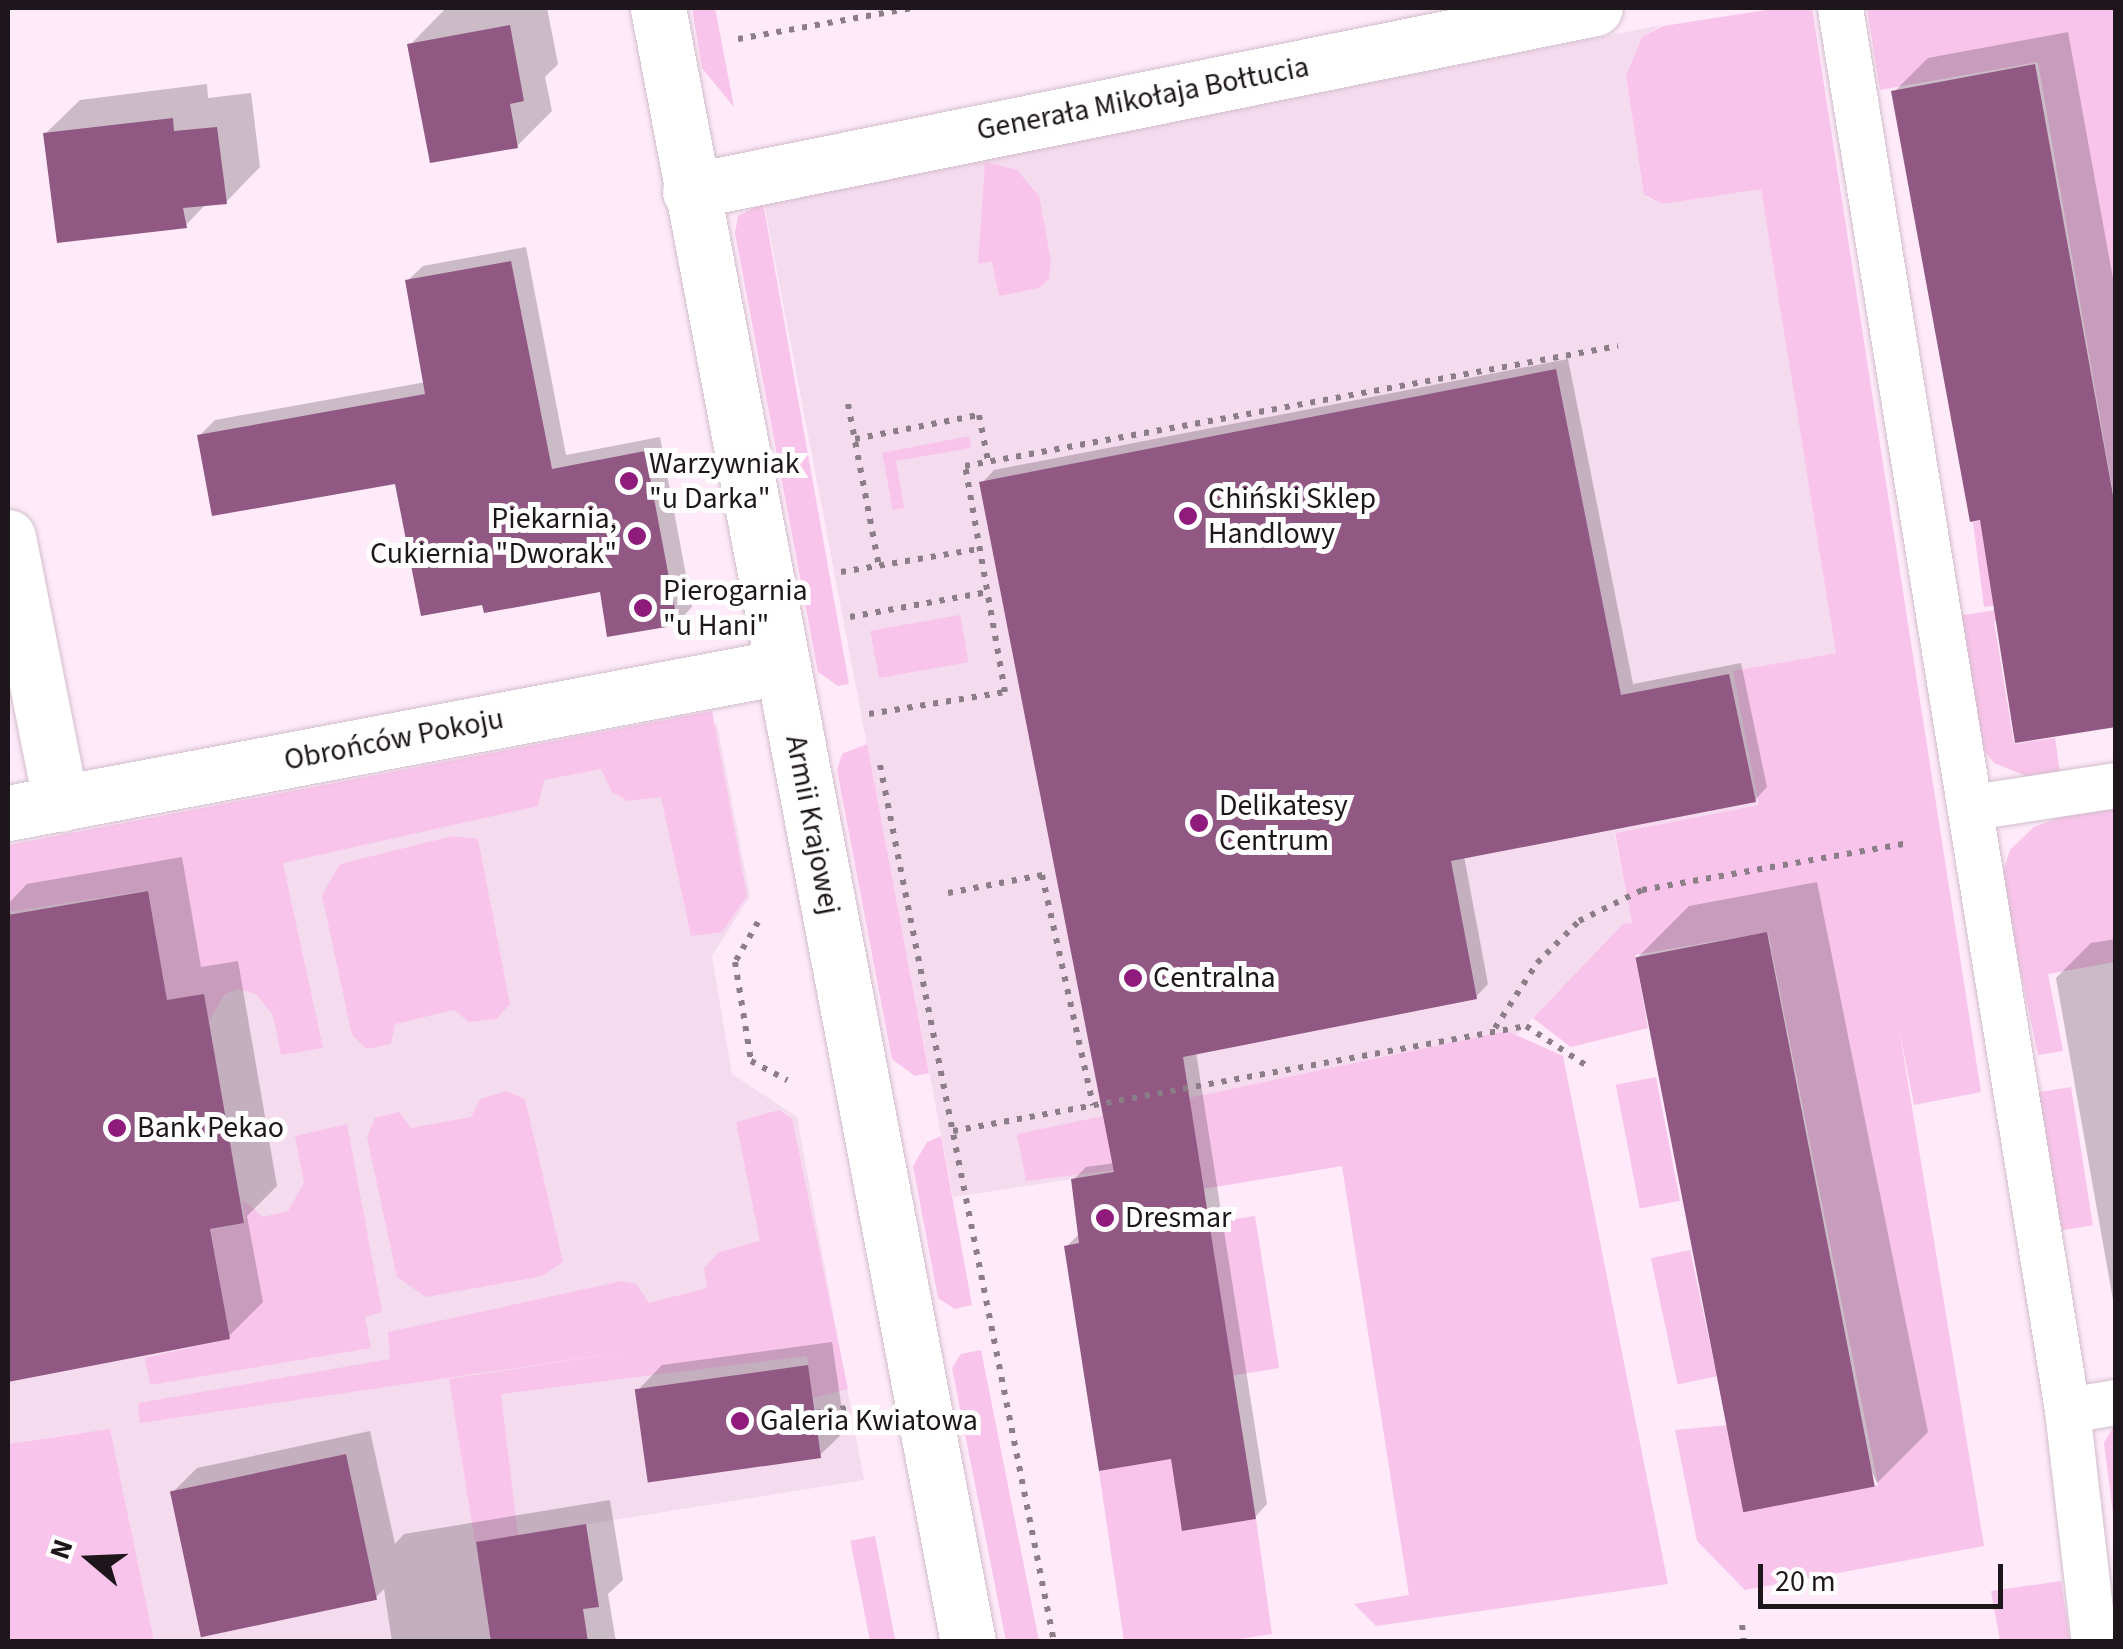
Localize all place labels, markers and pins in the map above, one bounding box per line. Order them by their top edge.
place label: Warzywniak "u Darka" [649,446,799,516]
marker: Warzywniak "u Darka" [618,470,640,492]
place label: Chiński Sklep Handlowy [1208,481,1376,552]
place label: Piekarnia, Cukiernia "Dworak" [370,501,617,572]
marker: Chiński Sklep Handlowy [1177,505,1199,527]
marker: Piekarnia, Cukiernia "Dworak" [626,525,648,547]
place label: Pierogarnia "u Hani" [663,573,808,644]
marker: Pierogarnia "u Hani" [632,597,654,619]
place label: Delikatesy Centrum [1219,788,1348,858]
marker: Delikatesy Centrum [1188,812,1210,834]
place label: Centralna [1153,960,1276,996]
marker: Centralna [1122,967,1144,989]
place label: Bank Pekao [137,1110,284,1146]
marker: Bank Pekao [106,1117,128,1139]
place label: Dresmar [1125,1200,1231,1236]
marker: Dresmar [1094,1207,1116,1229]
place label: Galeria Kwiatowa [760,1403,978,1439]
marker: Galeria Kwiatowa [729,1410,751,1432]

